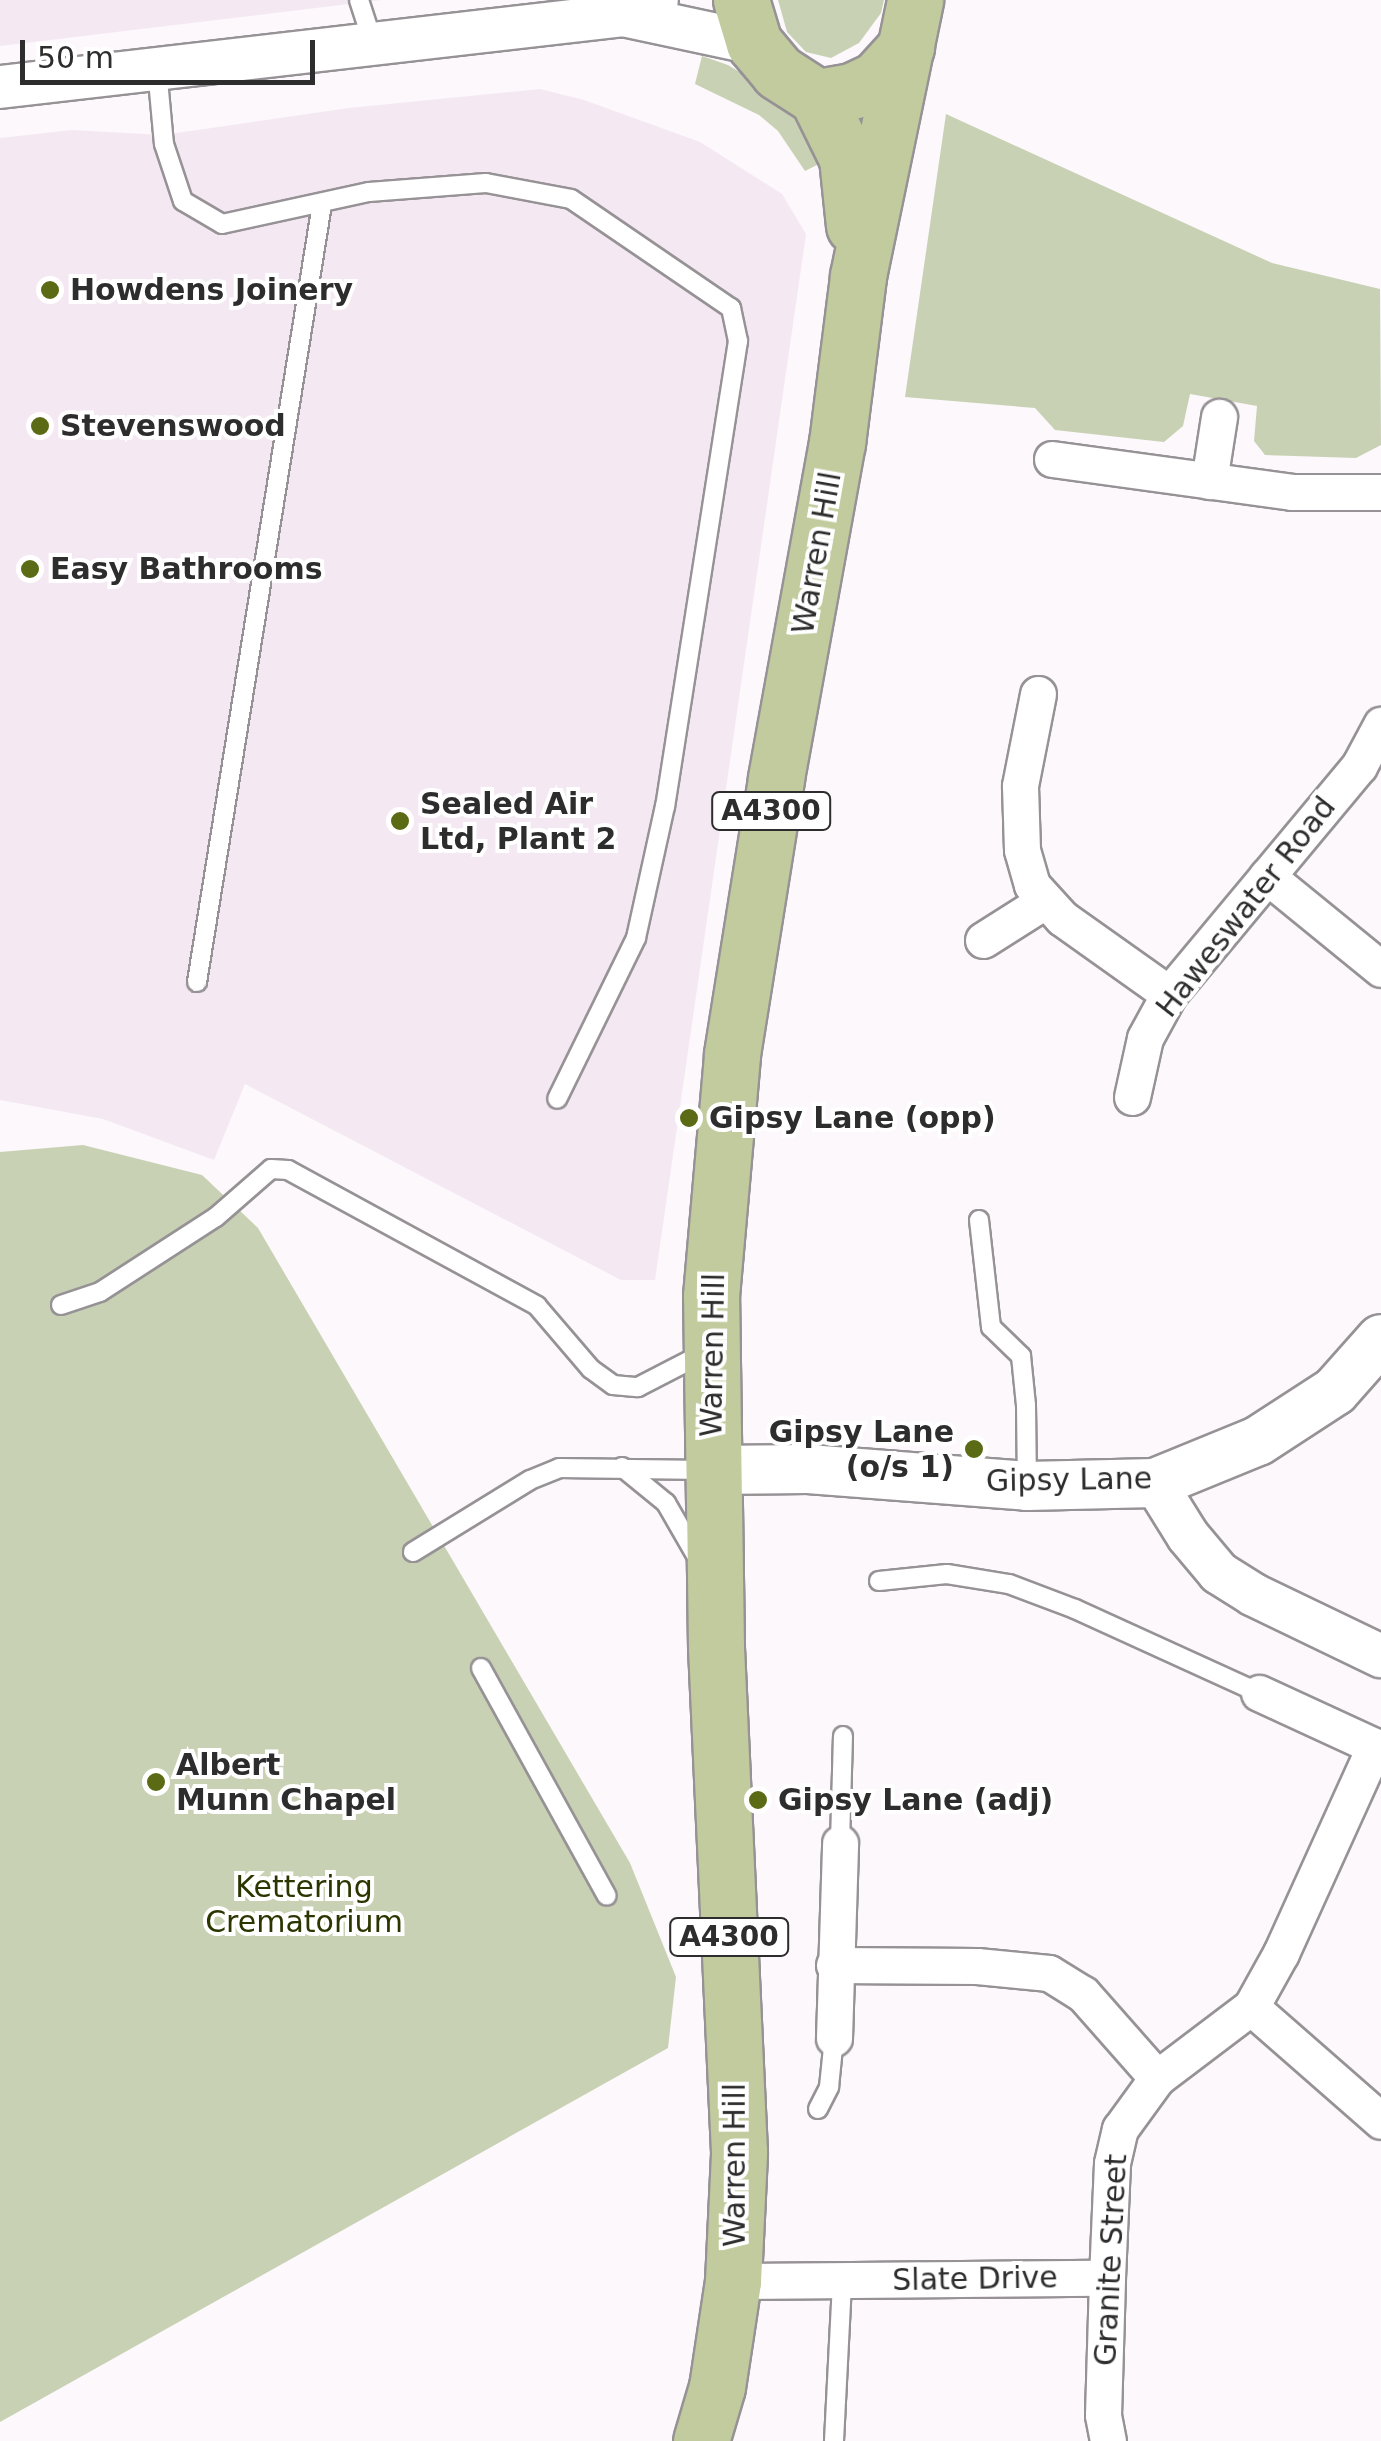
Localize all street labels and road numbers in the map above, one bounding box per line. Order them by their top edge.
street label: Warren Hill [785,469,849,637]
road number: A4300 [711,788,831,834]
street label: Haweswater Road [1149,790,1343,1024]
street label: Warren Hill [694,1273,732,1437]
street label: Gipsy Lane [986,1461,1152,1499]
road number: A4300 [669,1914,789,1960]
street label: Warren Hill [717,2083,753,2247]
street label: Granite Street [1087,2153,1135,2367]
street label: Slate Drive [892,2260,1058,2298]

